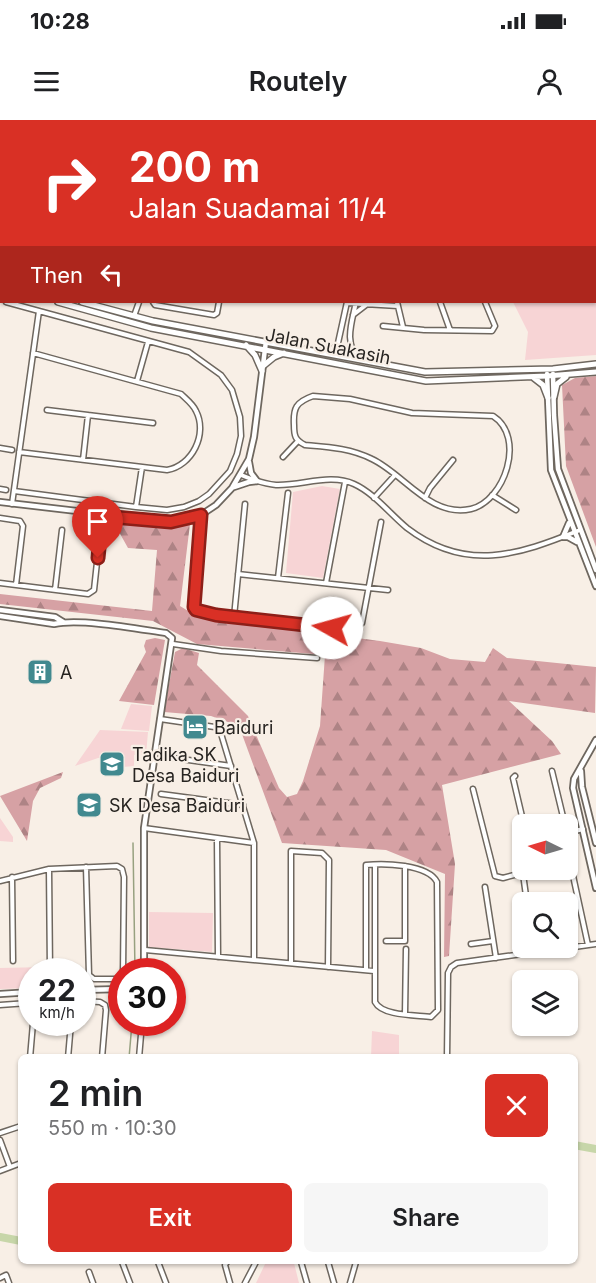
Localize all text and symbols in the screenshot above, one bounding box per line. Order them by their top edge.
text: 10:28 [30,8,90,34]
icon: menu [30,65,63,98]
text: Routely [249,65,347,98]
icon: person [533,65,566,98]
text: 200 m [129,141,260,192]
icon: right [30,144,108,222]
text: Jalan Suadamai 11/4 [129,192,387,225]
icon: left [95,258,128,291]
text: Then [30,262,83,288]
street label: Jalan Suakasih [263,324,393,368]
pin [72,496,123,558]
icon: arrive [81,505,114,538]
position arrow [300,596,364,660]
building icon: A [25,657,55,687]
place label: A [60,662,72,683]
hotel icon: Baiduri [180,712,210,742]
place label: Baiduri [214,717,273,738]
place label: Tadika SK Desa Baiduri [132,744,239,786]
school or university icon: Tadika SK Desa Baiduri [97,749,127,779]
school or university icon: SK Desa Baiduri [74,790,104,820]
place label: SK Desa Baiduri [109,795,245,816]
north arrow [512,814,578,880]
map controls [512,814,578,1036]
button: search [512,892,578,958]
speed limit sign: 30 [108,958,186,1036]
button: layers [512,970,578,1036]
text: 22 [38,972,76,1008]
text: km/h [39,1003,75,1022]
text: 2 min [48,1071,143,1115]
button: close [485,1074,548,1137]
text: 550 m · 10:30 [48,1116,177,1140]
button: Exit [48,1183,292,1252]
button: Share [304,1183,548,1252]

